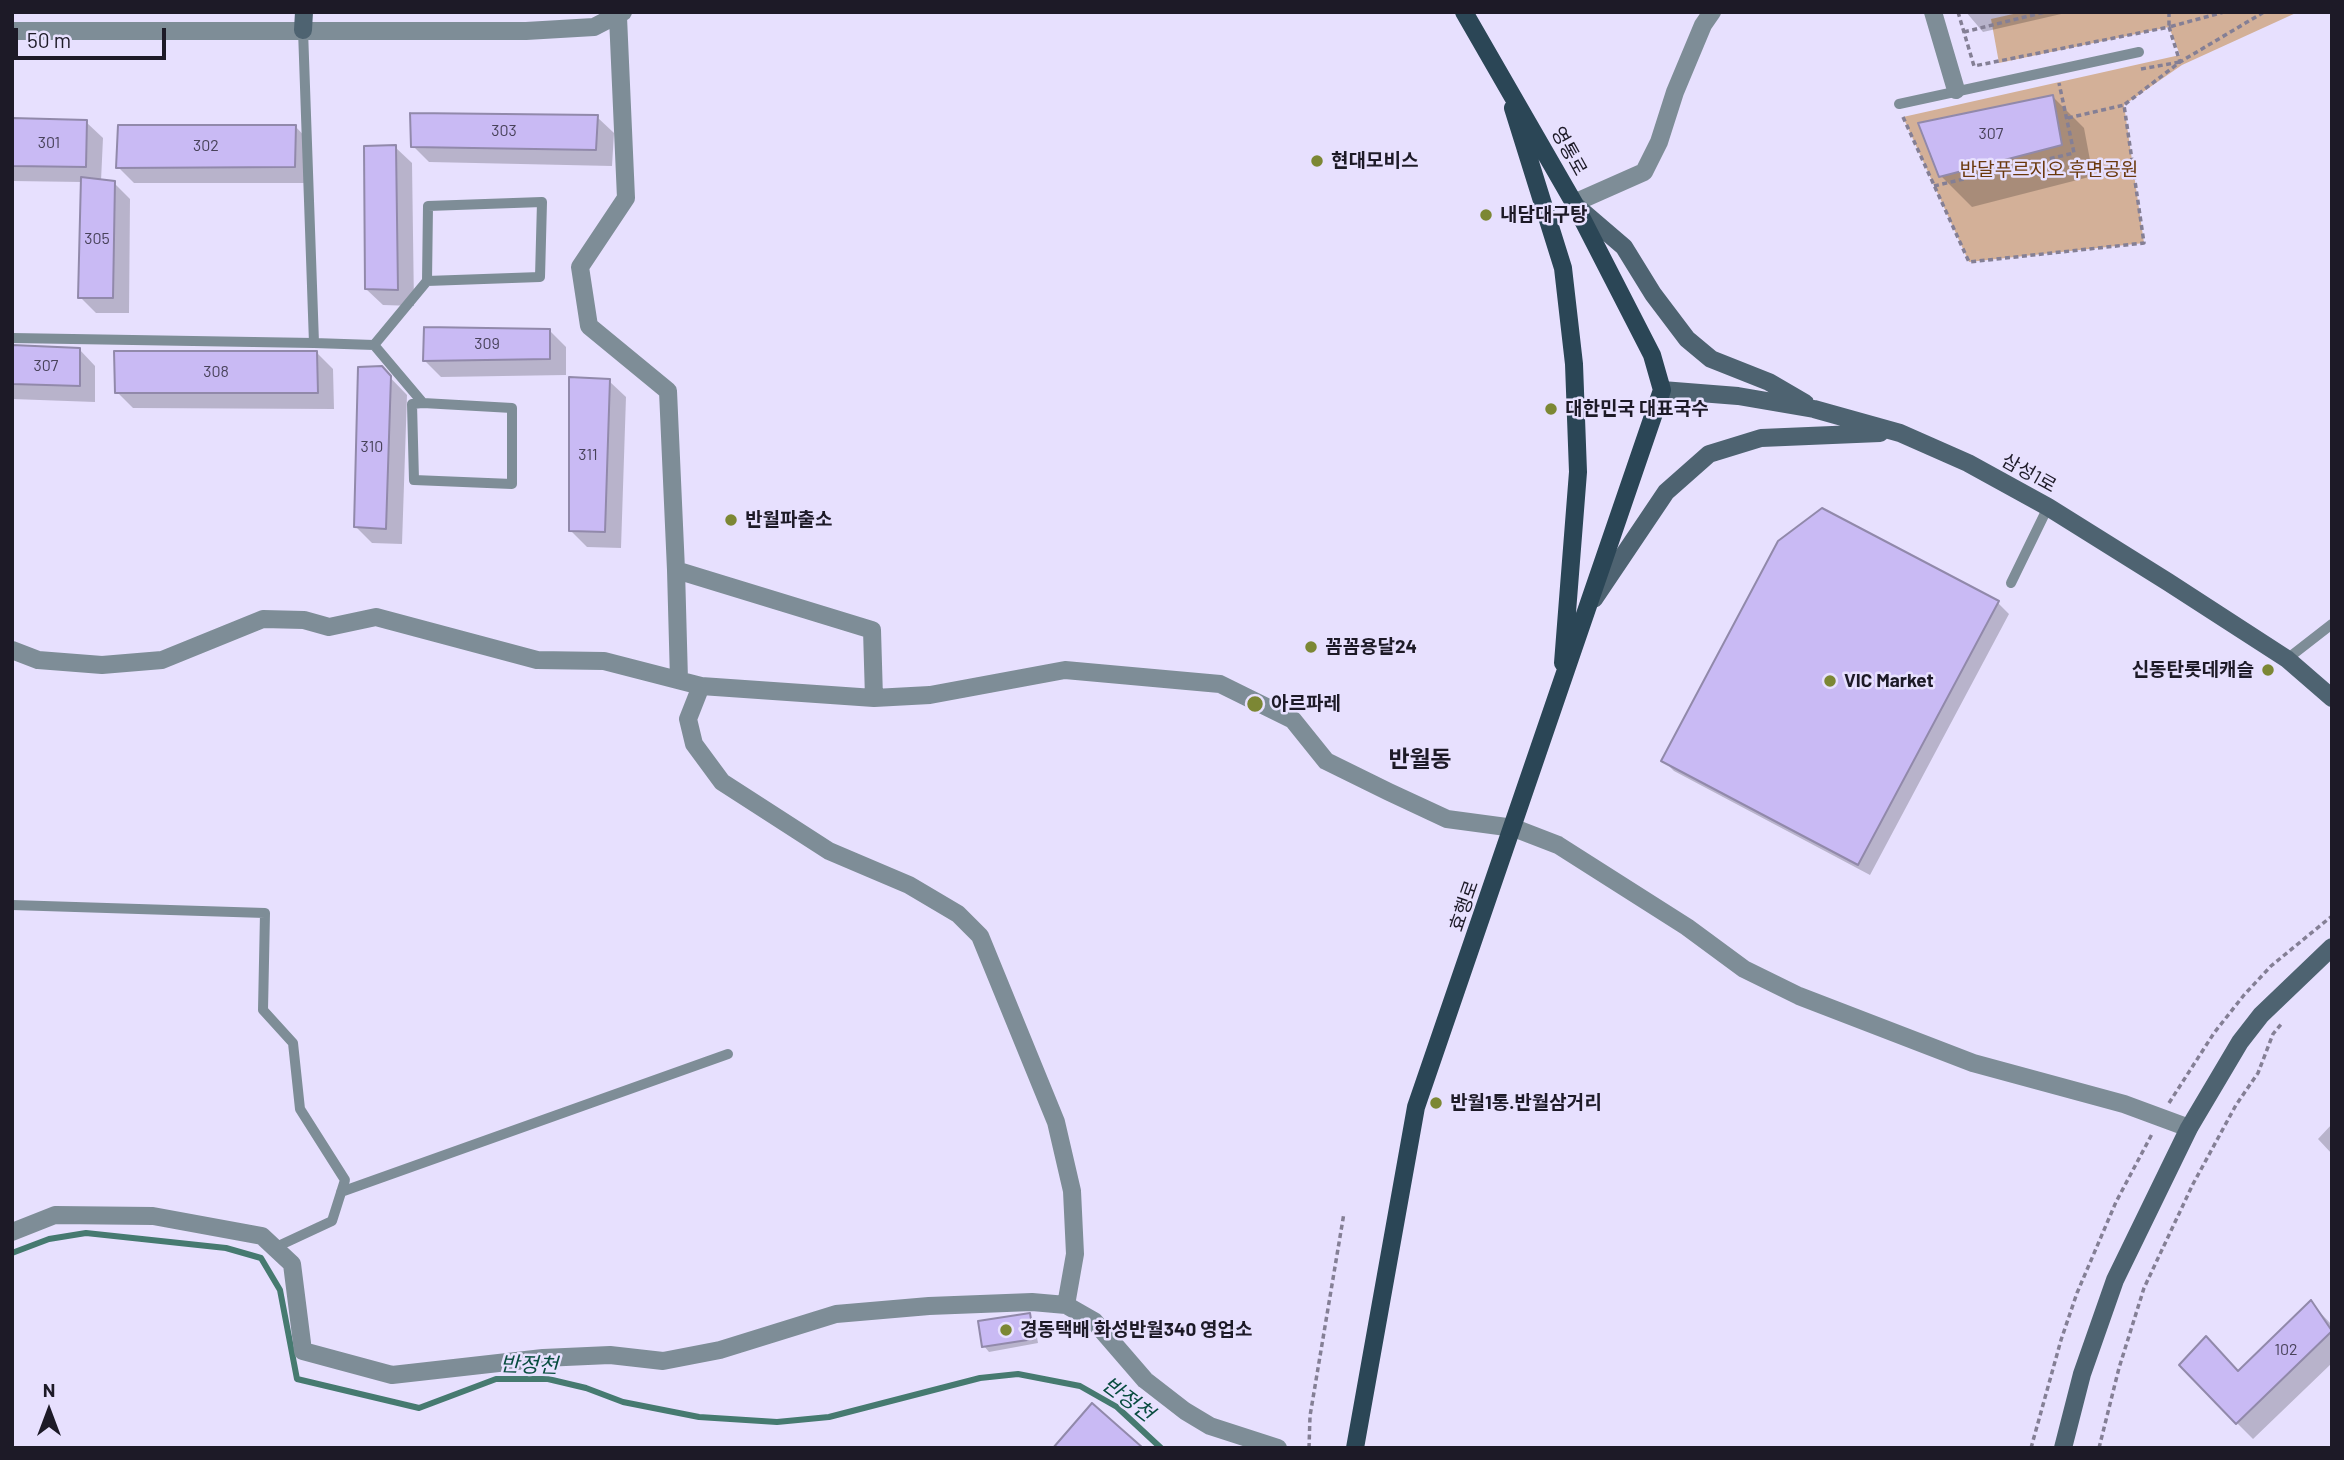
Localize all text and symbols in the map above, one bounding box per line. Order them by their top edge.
scale bar [18,14,170,58]
text: 50 m [27,27,71,52]
house number: 303 [491,121,517,141]
street label: 영통로 [1546,123,1592,179]
house number: 307 [1979,124,2003,144]
house number: 301 [38,133,60,153]
house number: 302 [193,136,219,156]
place label: 현대모비스 [1331,150,1418,172]
marker: 현대모비스 [1309,153,1325,169]
park label: 반달푸르지오 후면공원 [1960,159,2138,181]
place label: 내담대구탕 [1500,204,1587,226]
marker: 내담대구탕 [1478,207,1494,223]
house number: 305 [84,229,110,249]
house number: 309 [474,334,500,354]
house number: 307 [34,356,58,376]
house number: 308 [203,362,229,382]
place label: 대한민국 대표국수 [1565,398,1709,420]
marker: 대한민국 대표국수 [1543,401,1559,417]
house number: 310 [361,437,383,457]
house number: 311 [578,445,598,465]
street label: 삼성1로 [1998,449,2060,497]
place label: 반월파출소 [745,509,832,531]
marker: 반월파출소 [723,512,739,528]
place label: 꼼꼼용달24 [1325,636,1417,658]
marker: 꼼꼼용달24 [1303,639,1319,655]
place label: 신동탄롯데캐슬 [2132,659,2254,681]
marker: 신동탄롯데캐슬 [2260,662,2276,678]
place label: VIC Market [1844,670,1934,692]
marker: VIC Market [1822,673,1838,689]
place label: 아르파레 [1271,693,1341,715]
marker: 아르파레 [1245,694,1265,714]
district label: 반월동 [1388,745,1452,773]
street label: 효행로 [1445,877,1483,935]
place label: 반월1통.반월삼거리 [1450,1092,1602,1114]
marker: 반월1통.반월삼거리 [1428,1095,1444,1111]
place label: 경동택배 화성반월340 영업소 [1020,1319,1252,1341]
marker: 경동택배 화성반월340 영업소 [998,1322,1014,1338]
house number: 102 [2274,1340,2298,1360]
water label: 반정천 [500,1351,558,1379]
water label: 반정천 [1097,1371,1159,1427]
north arrow [14,1376,84,1446]
text: N [43,1378,55,1401]

